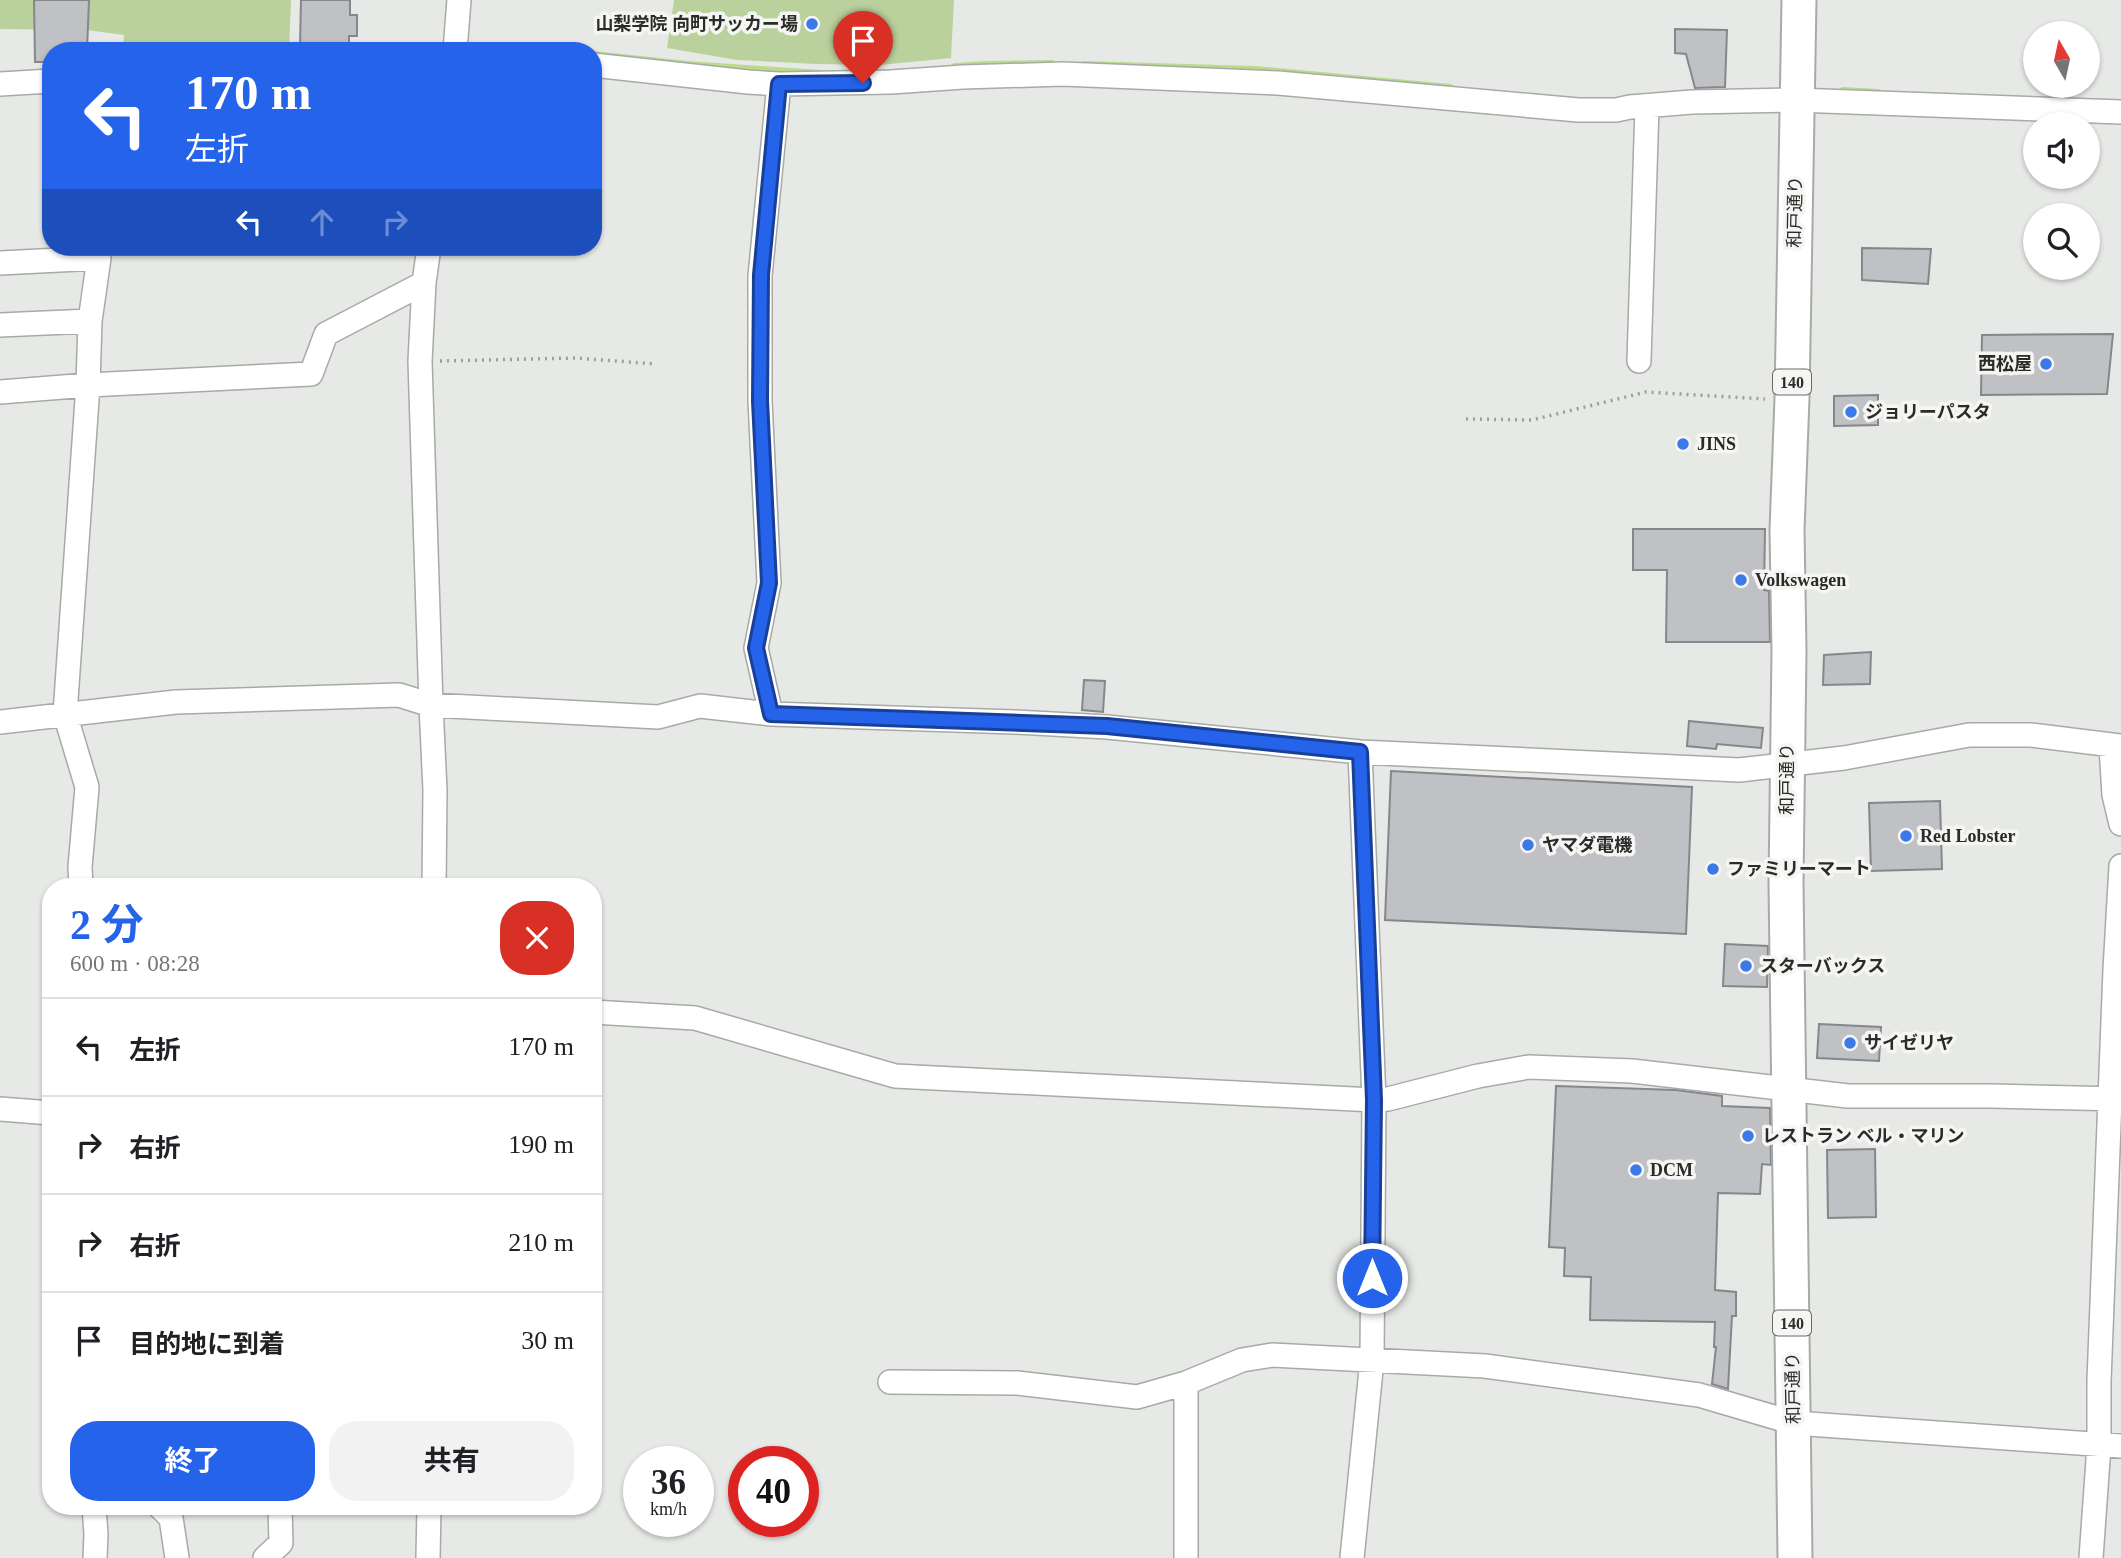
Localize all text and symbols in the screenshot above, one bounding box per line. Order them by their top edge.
pin [833,11,893,83]
place label: 山梨学院 向町サッカー場 [596,14,798,34]
marker: 山梨学院 向町サッカー場 [804,16,820,32]
north arrow [2023,21,2100,98]
map controls [2023,21,2100,280]
icon: arrive [844,22,882,60]
text: 170 m [185,65,312,120]
icon: left [70,70,161,161]
button: sound [2023,112,2100,189]
text: 左折 [185,131,249,167]
street label: 和戸通り [1784,176,1806,248]
icon: left [230,203,268,241]
icon: ahead [303,203,341,241]
icon: right [376,203,414,241]
button: search [2023,203,2100,280]
place label: 西松屋 [1978,354,2032,374]
marker: 西松屋 [2038,356,2054,372]
road number: 140 [1773,370,1811,394]
place label: ジョリーパスタ [1865,402,1991,422]
marker: ジョリーパスタ [1843,404,1859,420]
place label: JINS [1697,434,1736,454]
marker: JINS [1675,436,1691,452]
place label: Volkswagen [1755,570,1846,590]
marker: Volkswagen [1733,572,1749,588]
street label: 和戸通り [1777,743,1797,815]
place label: Red Lobster [1920,826,2016,846]
marker: Red Lobster [1898,828,1914,844]
place label: ヤマダ電機 [1542,835,1633,855]
marker: ヤマダ電機 [1520,837,1536,853]
place label: ファミリーマート [1727,859,1871,879]
marker: ファミリーマート [1705,861,1721,877]
button: close [500,901,574,975]
text: 2 分 [70,902,144,948]
text: 600 m · 08:28 [70,951,200,976]
place label: スターバックス [1760,956,1885,976]
marker: スターバックス [1738,958,1754,974]
icon: left [70,1028,108,1066]
text: 170 m [508,1032,574,1061]
place label: サイゼリヤ [1864,1033,1954,1053]
marker: サイゼリヤ [1842,1035,1858,1051]
text: 左折 [129,1036,181,1065]
icon: right [70,1126,108,1164]
place label: レストラン ベル・マリン [1762,1126,1965,1146]
marker: レストラン ベル・マリン [1740,1128,1756,1144]
text: 190 m [508,1130,574,1159]
text: 右折 [129,1134,181,1163]
place label: DCM [1650,1160,1693,1180]
marker: DCM [1628,1162,1644,1178]
icon: right [70,1224,108,1262]
text: 210 m [508,1228,574,1257]
text: 右折 [129,1232,181,1261]
position arrow [1335,1241,1409,1315]
road number: 140 [1773,1310,1811,1336]
icon: arrive [70,1322,108,1360]
text: 30 m [521,1326,574,1355]
text: 目的地に到着 [129,1330,285,1359]
street label: 和戸通り [1782,1352,1804,1424]
button: 終了 [70,1421,315,1501]
button: 共有 [329,1421,574,1501]
speed limit sign: 40 [728,1446,819,1537]
text: 36 [651,1463,686,1502]
text: km/h [650,1499,687,1519]

